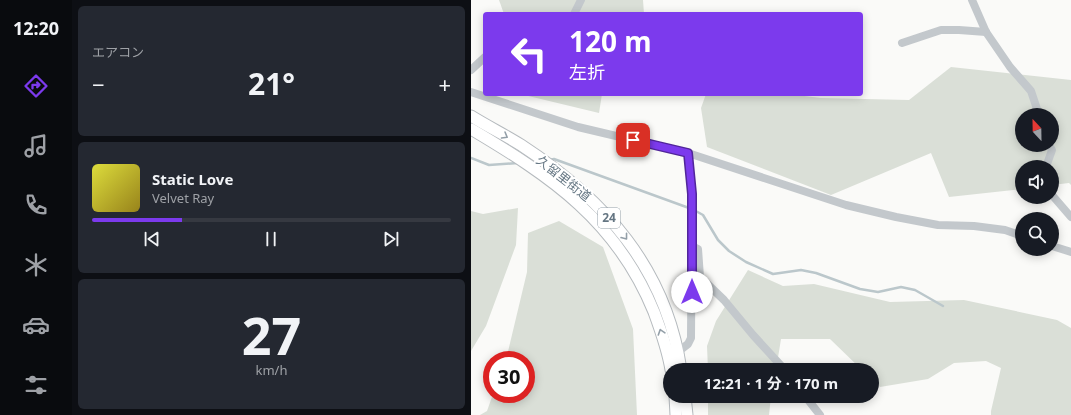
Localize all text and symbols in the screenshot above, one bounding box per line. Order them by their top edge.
text: 12:20 [13,16,59,40]
text: 120 m [569,22,652,60]
icon: left [503,28,555,80]
text: エアコン [92,43,144,61]
text: 左折 [569,60,605,84]
text: 21° [248,63,295,104]
text: − [92,69,105,99]
text: + [438,69,451,99]
icon: directions [22,72,50,100]
north arrow [1015,108,1059,152]
map controls [1015,108,1059,256]
pin [616,123,650,157]
icon: arrive [622,129,644,151]
one-way arrow [501,131,508,138]
icon: music [22,132,50,160]
street label: 久留里街道 [533,151,595,205]
button: sound [1015,160,1059,204]
text: Static Love [152,169,233,189]
text: Velvet Ray [152,189,214,207]
icon: phone [22,191,50,219]
road number: 24 [598,208,620,228]
button: search [1015,212,1059,256]
icon: previous [141,228,163,250]
icon: pause [260,228,282,250]
icon: next [380,228,402,250]
one-way arrow [620,233,627,240]
icon: climate [22,251,50,279]
position arrow [671,271,713,313]
text: 27 [242,299,301,370]
icon: car [22,311,50,339]
one-way arrow [657,329,666,336]
speed limit sign: 30 [483,351,535,403]
text: km/h [256,361,287,379]
icon: filters [22,371,50,399]
text: 12:21 · 1 分 · 170 m [704,373,838,393]

